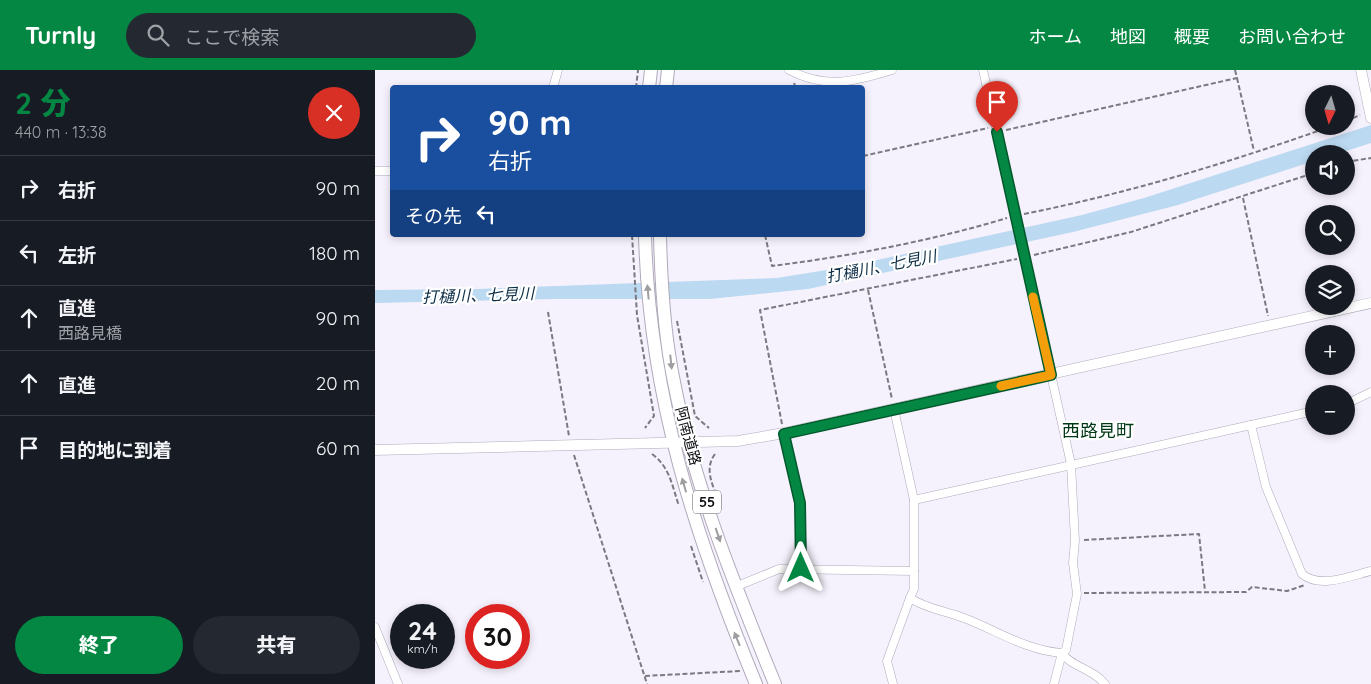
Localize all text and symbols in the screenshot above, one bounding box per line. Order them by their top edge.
search box [126,13,476,58]
text: Turnly [25,20,96,50]
icon: search [144,21,172,49]
text: ここで検索 [184,25,279,49]
text: ホーム [1029,25,1082,48]
text: 地図 [1110,25,1146,48]
text: 概要 [1174,25,1210,48]
text: お問い合わせ [1238,25,1346,48]
pin [976,81,1018,132]
text: 2 分 [15,84,70,122]
north arrow [1305,85,1355,135]
map controls [1305,85,1355,435]
button: close [308,87,360,139]
icon: arrive [983,88,1011,116]
text: 90 m [488,100,571,144]
icon: right [405,105,470,170]
text: 440 m · 13:38 [15,122,107,142]
button: sound [1305,145,1355,195]
text: 右折 [488,147,532,175]
icon: right [15,174,43,202]
text: 90 m [316,176,360,200]
text: 右折 [58,178,96,202]
icon: left [472,200,500,228]
text: その先 [405,204,462,228]
button: search [1305,205,1355,255]
icon: left [15,239,43,267]
text: 180 m [309,241,360,265]
text: 左折 [58,243,96,267]
water label: 打樋川、七見川 [824,245,940,287]
button: layers [1305,265,1355,315]
water label: 打樋川、七見川 [422,283,536,307]
one-way arrow [644,284,652,300]
text: 直進 [58,296,96,320]
icon: ahead [15,304,43,332]
text: 90 m [316,306,360,330]
text: 西路見橋 [58,323,122,343]
button: + [1305,325,1355,375]
one-way arrow [667,354,675,370]
icon: ahead [15,369,43,397]
text: 20 m [316,371,360,395]
text: 直進 [58,373,96,397]
button: − [1305,385,1355,435]
street label: 阿南道路 [672,404,705,467]
district label: 西路見町 [1062,419,1134,442]
icon: arrive [15,434,43,462]
text: 60 m [316,436,360,460]
text: 目的地に到着 [58,438,172,462]
one-way arrow [680,478,688,493]
road number: 55 [693,491,721,514]
one-way arrow [714,528,722,543]
position arrow [774,541,826,593]
speed limit sign: 30 [465,604,530,669]
text: 24 [408,615,437,646]
button: 終了 [15,616,183,674]
button: 共有 [193,616,360,674]
one-way arrow [733,632,741,646]
text: km/h [407,641,438,656]

